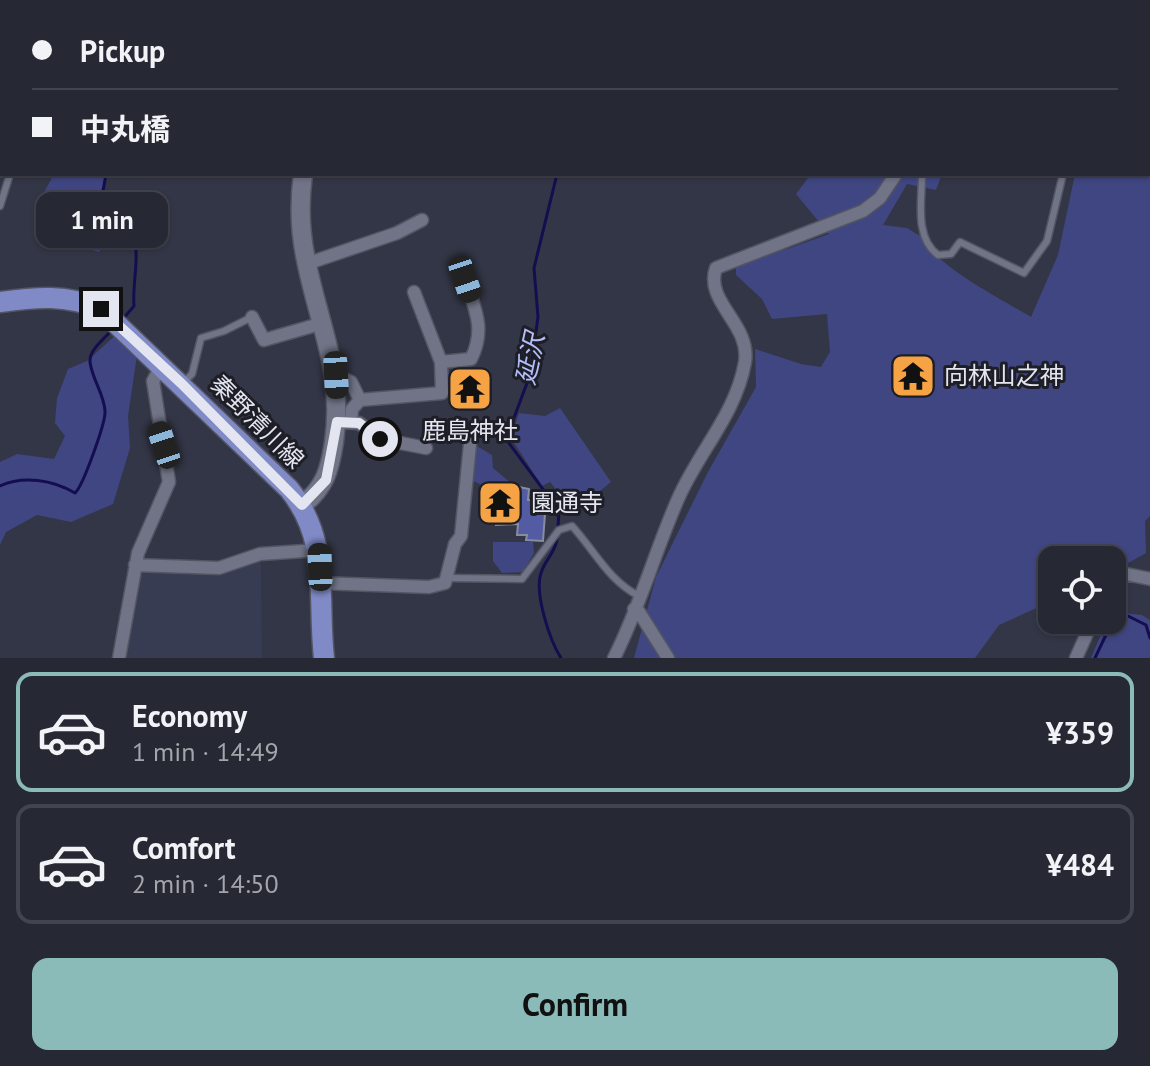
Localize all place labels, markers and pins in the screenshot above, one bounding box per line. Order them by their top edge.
temple icon: 向林山之神 [889,352,937,400]
place label: 向林山之神 [944,360,1064,391]
temple icon: 鹿島神社 [446,365,494,413]
place label: 鹿島神社 [422,415,518,446]
temple icon: 園通寺 [476,479,524,527]
place label: 園通寺 [531,487,603,518]

